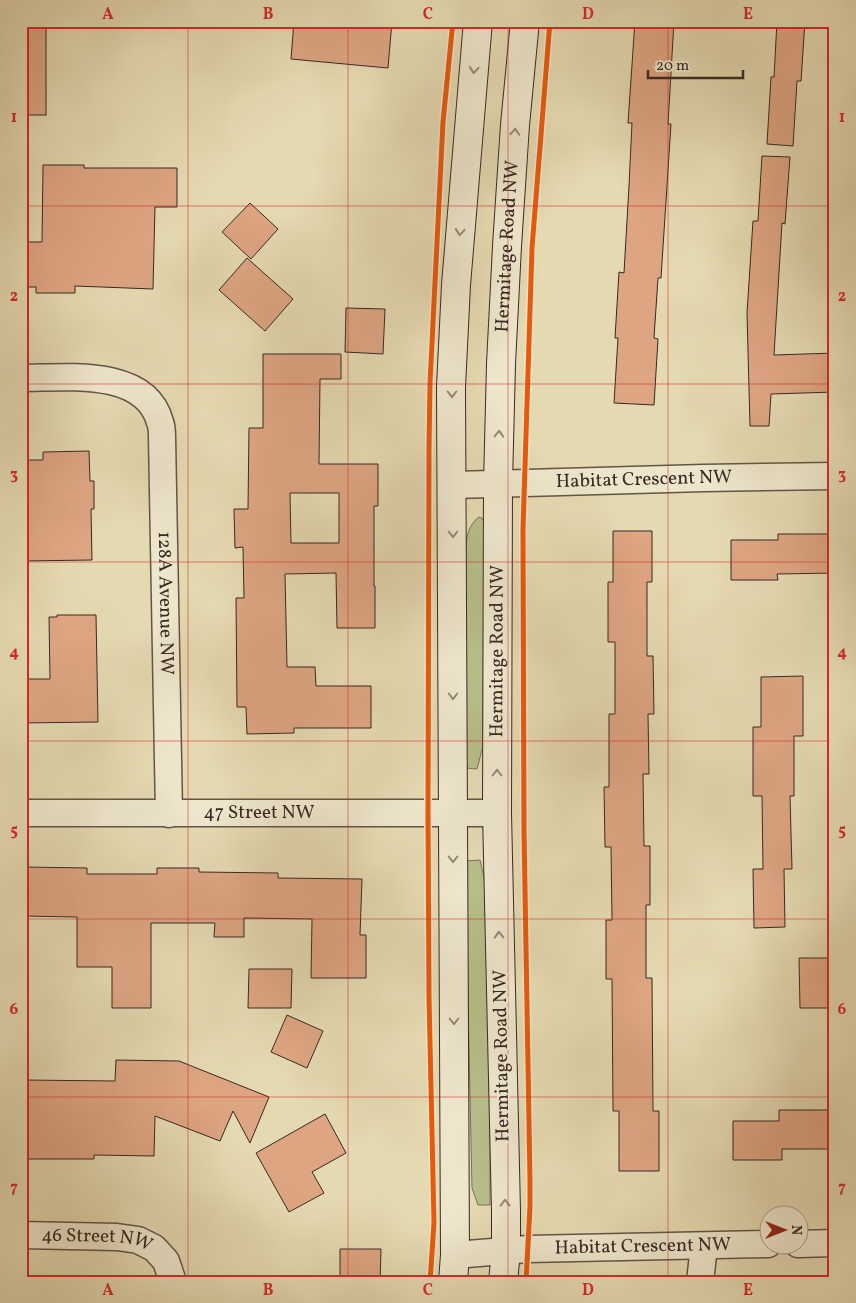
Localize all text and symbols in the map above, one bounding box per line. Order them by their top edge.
text: A [102,4,114,26]
text: B [263,4,274,26]
text: C [423,4,433,26]
text: D [582,4,594,26]
text: E [743,4,753,26]
scale bar [648,48,744,80]
text: 20 m [656,56,689,77]
one-way arrow [468,66,479,74]
text: 1 [11,107,17,129]
text: 1 [839,107,845,129]
one-way arrow [509,128,520,136]
street label: Hermitage Road NW [490,160,526,333]
one-way arrow [455,228,466,236]
text: 2 [10,286,18,308]
text: 2 [838,286,846,308]
one-way arrow [447,390,457,398]
one-way arrow [494,430,504,438]
text: 3 [10,464,18,486]
text: 3 [838,464,846,486]
street label: Habitat Crescent NW [555,465,732,495]
one-way arrow [448,530,458,538]
street label: 128A Avenue NW [151,531,179,675]
street label: Hermitage Road NW [484,565,511,738]
text: 4 [9,642,19,664]
text: 4 [837,642,847,664]
one-way arrow [448,692,458,700]
one-way arrow [492,768,502,776]
street label: 47 Street NW [203,800,315,826]
text: 5 [10,820,18,842]
text: 5 [838,820,846,842]
one-way arrow [448,855,458,863]
one-way arrow [494,931,505,939]
street label: Hermitage Road NW [487,970,517,1142]
text: 6 [10,999,19,1021]
text: 6 [838,999,847,1021]
one-way arrow [449,1018,459,1025]
text: 7 [10,1177,18,1199]
text: 7 [838,1177,846,1199]
one-way arrow [500,1198,511,1206]
north arrow [758,1206,808,1256]
street label: 46 Street NW [41,1222,157,1258]
text: N [786,1225,805,1235]
street label: Habitat Crescent NW [554,1232,731,1261]
text: A [102,1280,114,1302]
text: B [263,1280,274,1302]
text: C [423,1280,433,1302]
text: D [582,1280,594,1302]
text: E [743,1280,753,1302]

